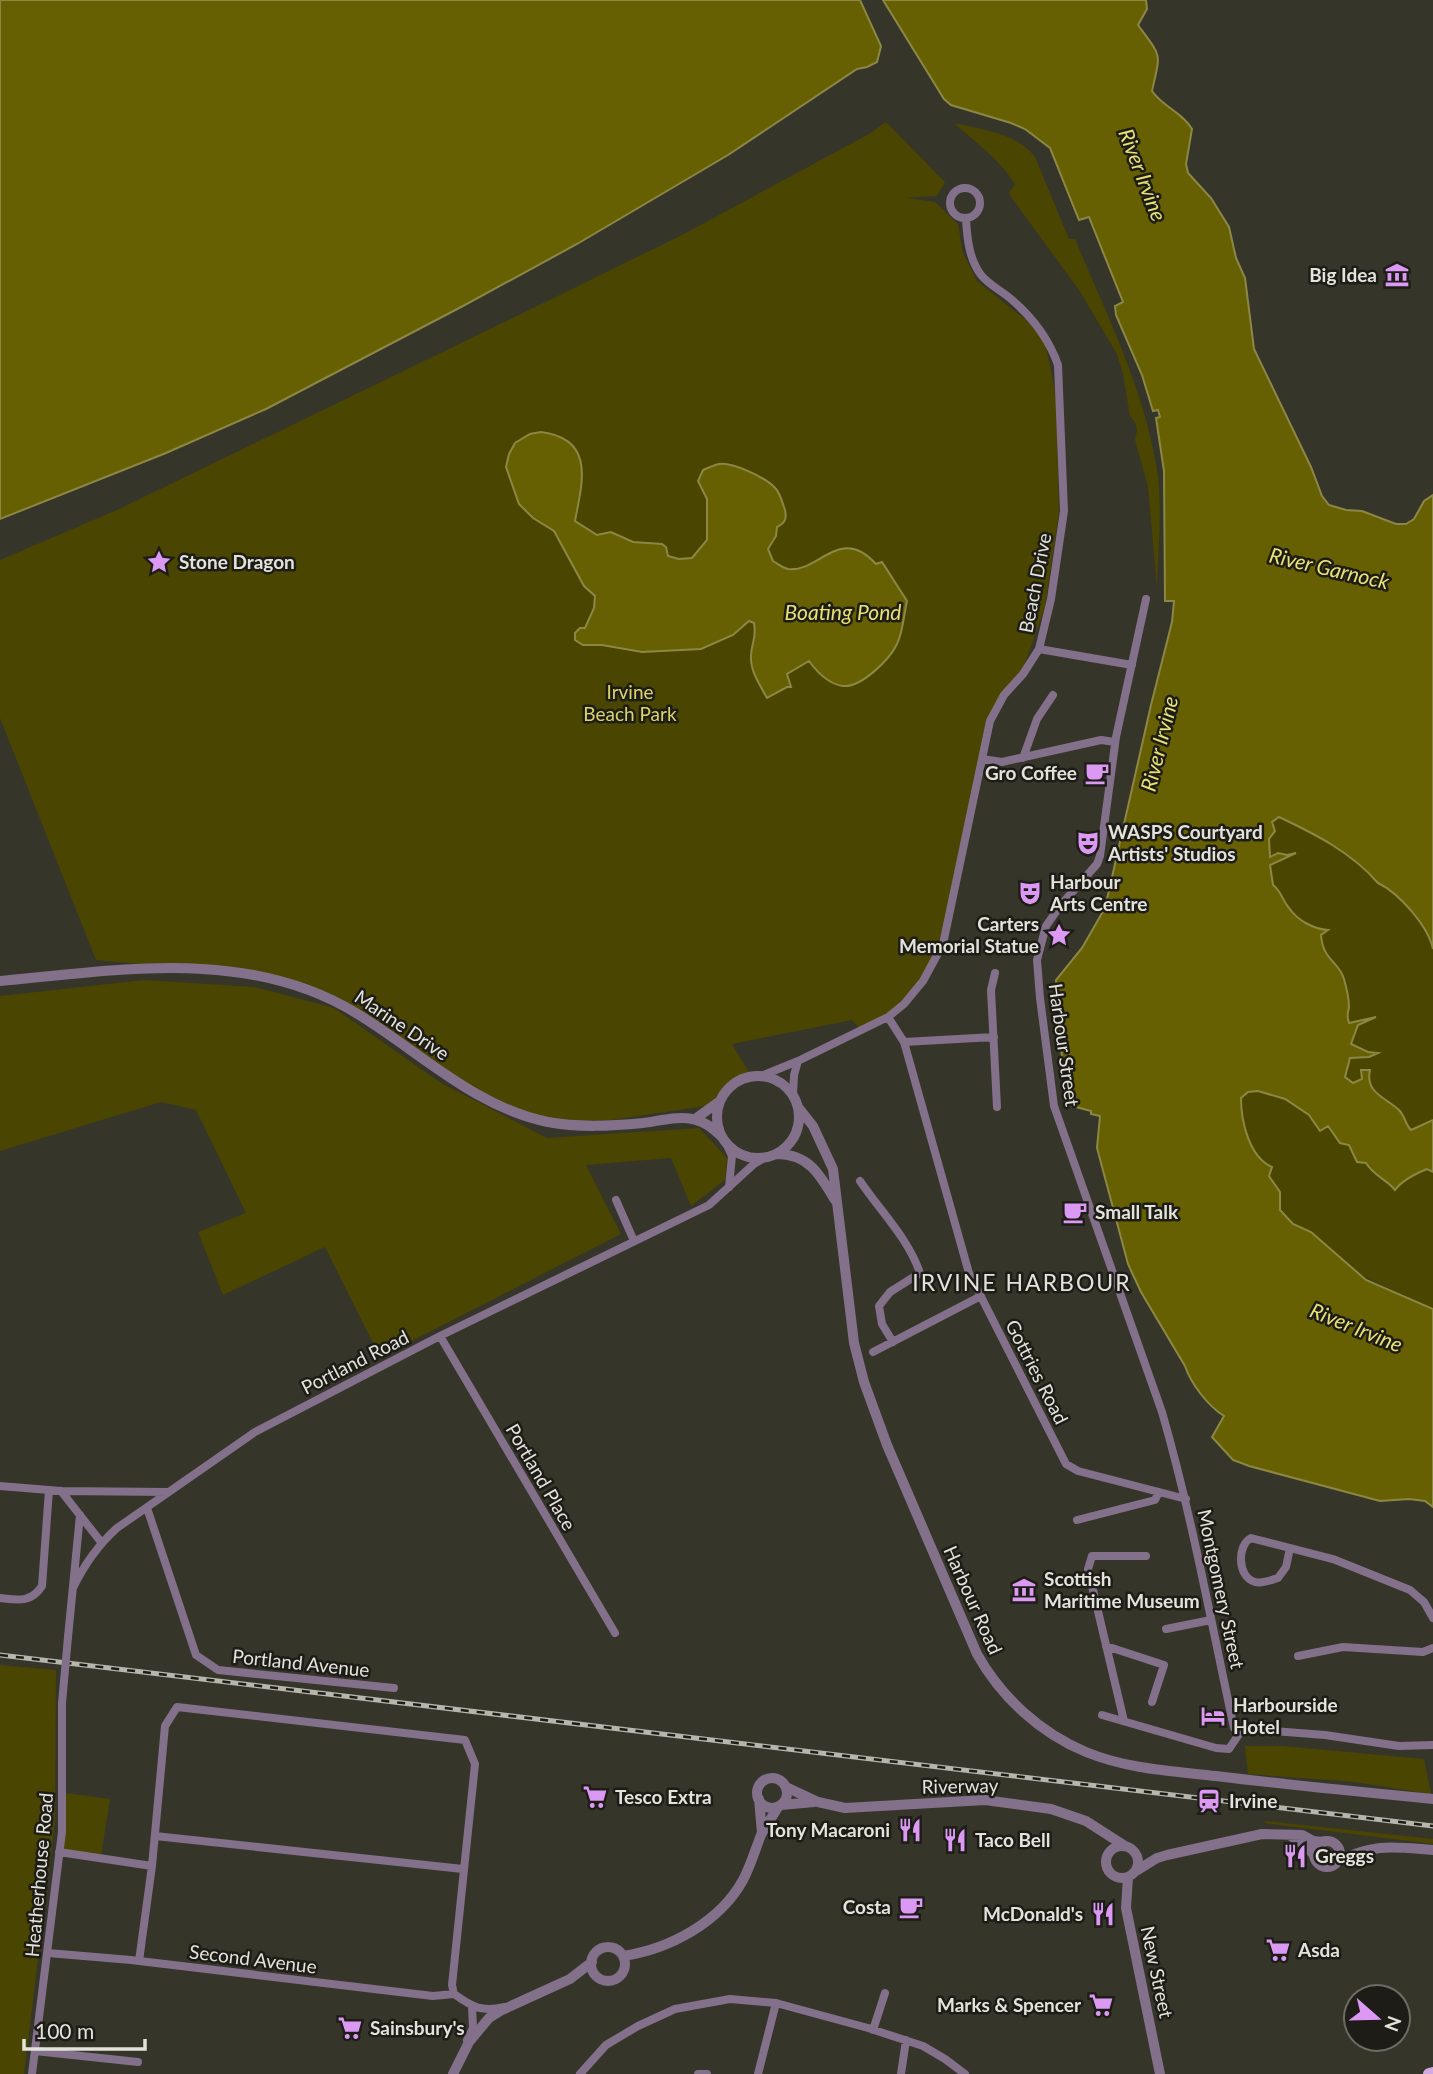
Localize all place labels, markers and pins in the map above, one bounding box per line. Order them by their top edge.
museum icon: Big Idea [1383,261,1411,289]
place label: Big Idea [1309,263,1377,286]
place icon: Stone Dragon [145,548,173,576]
place label: Stone Dragon [179,550,295,573]
cafe icon: Gro Coffee [1083,759,1111,787]
place label: Gro Coffee [985,761,1077,784]
place label: WASPS Courtyard Artists' Studios [1107,820,1263,865]
theatre icon: WASPS Courtyard Artists' Studios [1074,829,1102,857]
place label: Harbour Arts Centre [1049,870,1147,915]
theatre icon: Harbour Arts Centre [1016,879,1044,907]
place label: Carters Memorial Statue [899,912,1039,957]
place icon: Carters Memorial Statue [1045,921,1073,949]
cafe icon: Small Talk [1061,1198,1089,1226]
place label: Small Talk [1095,1200,1179,1223]
place label: Scottish Maritime Museum [1044,1567,1200,1612]
museum icon: Scottish Maritime Museum [1010,1576,1038,1604]
place label: Harbourside Hotel [1233,1693,1338,1738]
hotel icon: Harbourside Hotel [1199,1702,1227,1730]
supermarket icon: Tesco Extra [581,1783,609,1811]
place label: Tesco Extra [615,1785,712,1808]
station icon: Irvine [1195,1787,1223,1815]
place label: Irvine [1229,1789,1277,1812]
restaurant icon: Tony Macaroni [896,1816,924,1844]
place label: Tony Macaroni [766,1818,890,1841]
restaurant icon: Taco Bell [941,1826,969,1854]
place label: Taco Bell [975,1828,1050,1851]
restaurant icon: Greggs [1281,1842,1309,1870]
place label: Greggs [1315,1844,1374,1867]
cafe icon: Costa [897,1893,925,1921]
place label: Costa [843,1895,891,1918]
restaurant icon: McDonald's [1089,1900,1117,1928]
place label: McDonald's [983,1902,1083,1925]
supermarket icon: Asda [1264,1936,1292,1964]
place label: Asda [1297,1938,1340,1961]
supermarket icon: Marks & Spencer [1087,1991,1115,2019]
place label: Marks & Spencer [937,1993,1082,2016]
supermarket icon: Sainsbury's [336,2014,364,2042]
place label: Sainsbury's [370,2016,465,2039]

